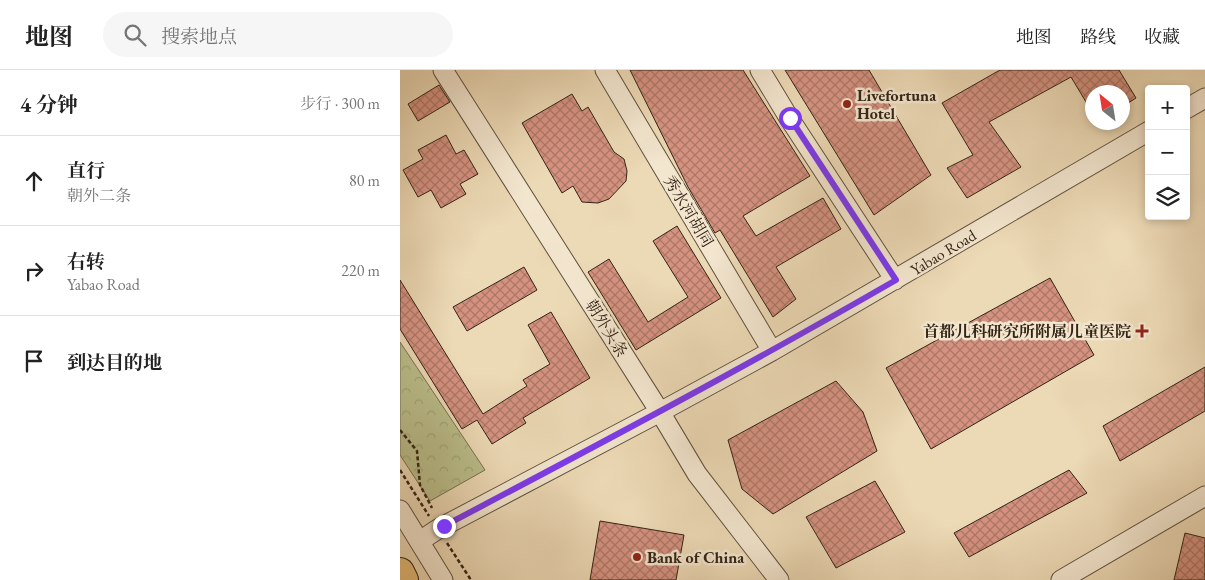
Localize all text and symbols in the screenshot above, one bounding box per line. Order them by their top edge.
search box [103,12,453,57]
text: 地图 [25,21,73,52]
icon: search [121,21,149,49]
text: 搜索地点 [161,24,237,49]
text: 地图 [1016,25,1052,48]
text: 路线 [1080,25,1116,48]
text: 收藏 [1144,25,1180,48]
place label: Livefortuna Hotel [857,85,937,124]
north arrow [1085,85,1130,130]
map controls [1145,85,1190,220]
button: + [1145,85,1190,130]
text: 4 分钟 [20,91,78,118]
text: 步行 · 300 m [300,93,380,114]
marker: Livefortuna Hotel [841,98,853,110]
route start [779,107,802,130]
button: − [1145,130,1190,175]
text: 直行 [67,158,105,183]
icon: ahead [20,167,48,195]
text: 80 m [349,170,380,191]
street label: 秀水河胡同 [659,172,718,251]
button: layers [1145,175,1190,220]
text: 朝外二条 [67,185,131,206]
street label: Yabao Road [907,224,981,280]
text: 右转 [67,249,105,274]
icon: right [20,257,48,285]
text: 220 m [341,260,380,281]
text: Yabao Road [67,274,140,295]
street label: 朝外头条 [581,296,632,361]
place label: 首都儿科研究所附属儿童医院 [923,321,1131,342]
marker: 首都儿科研究所附属儿童医院 [1135,324,1149,338]
icon: arrive [20,347,48,375]
text: 到达目的地 [67,350,162,375]
route end [433,515,456,538]
place label: Bank of China [647,547,745,568]
marker: Bank of China [631,551,643,563]

